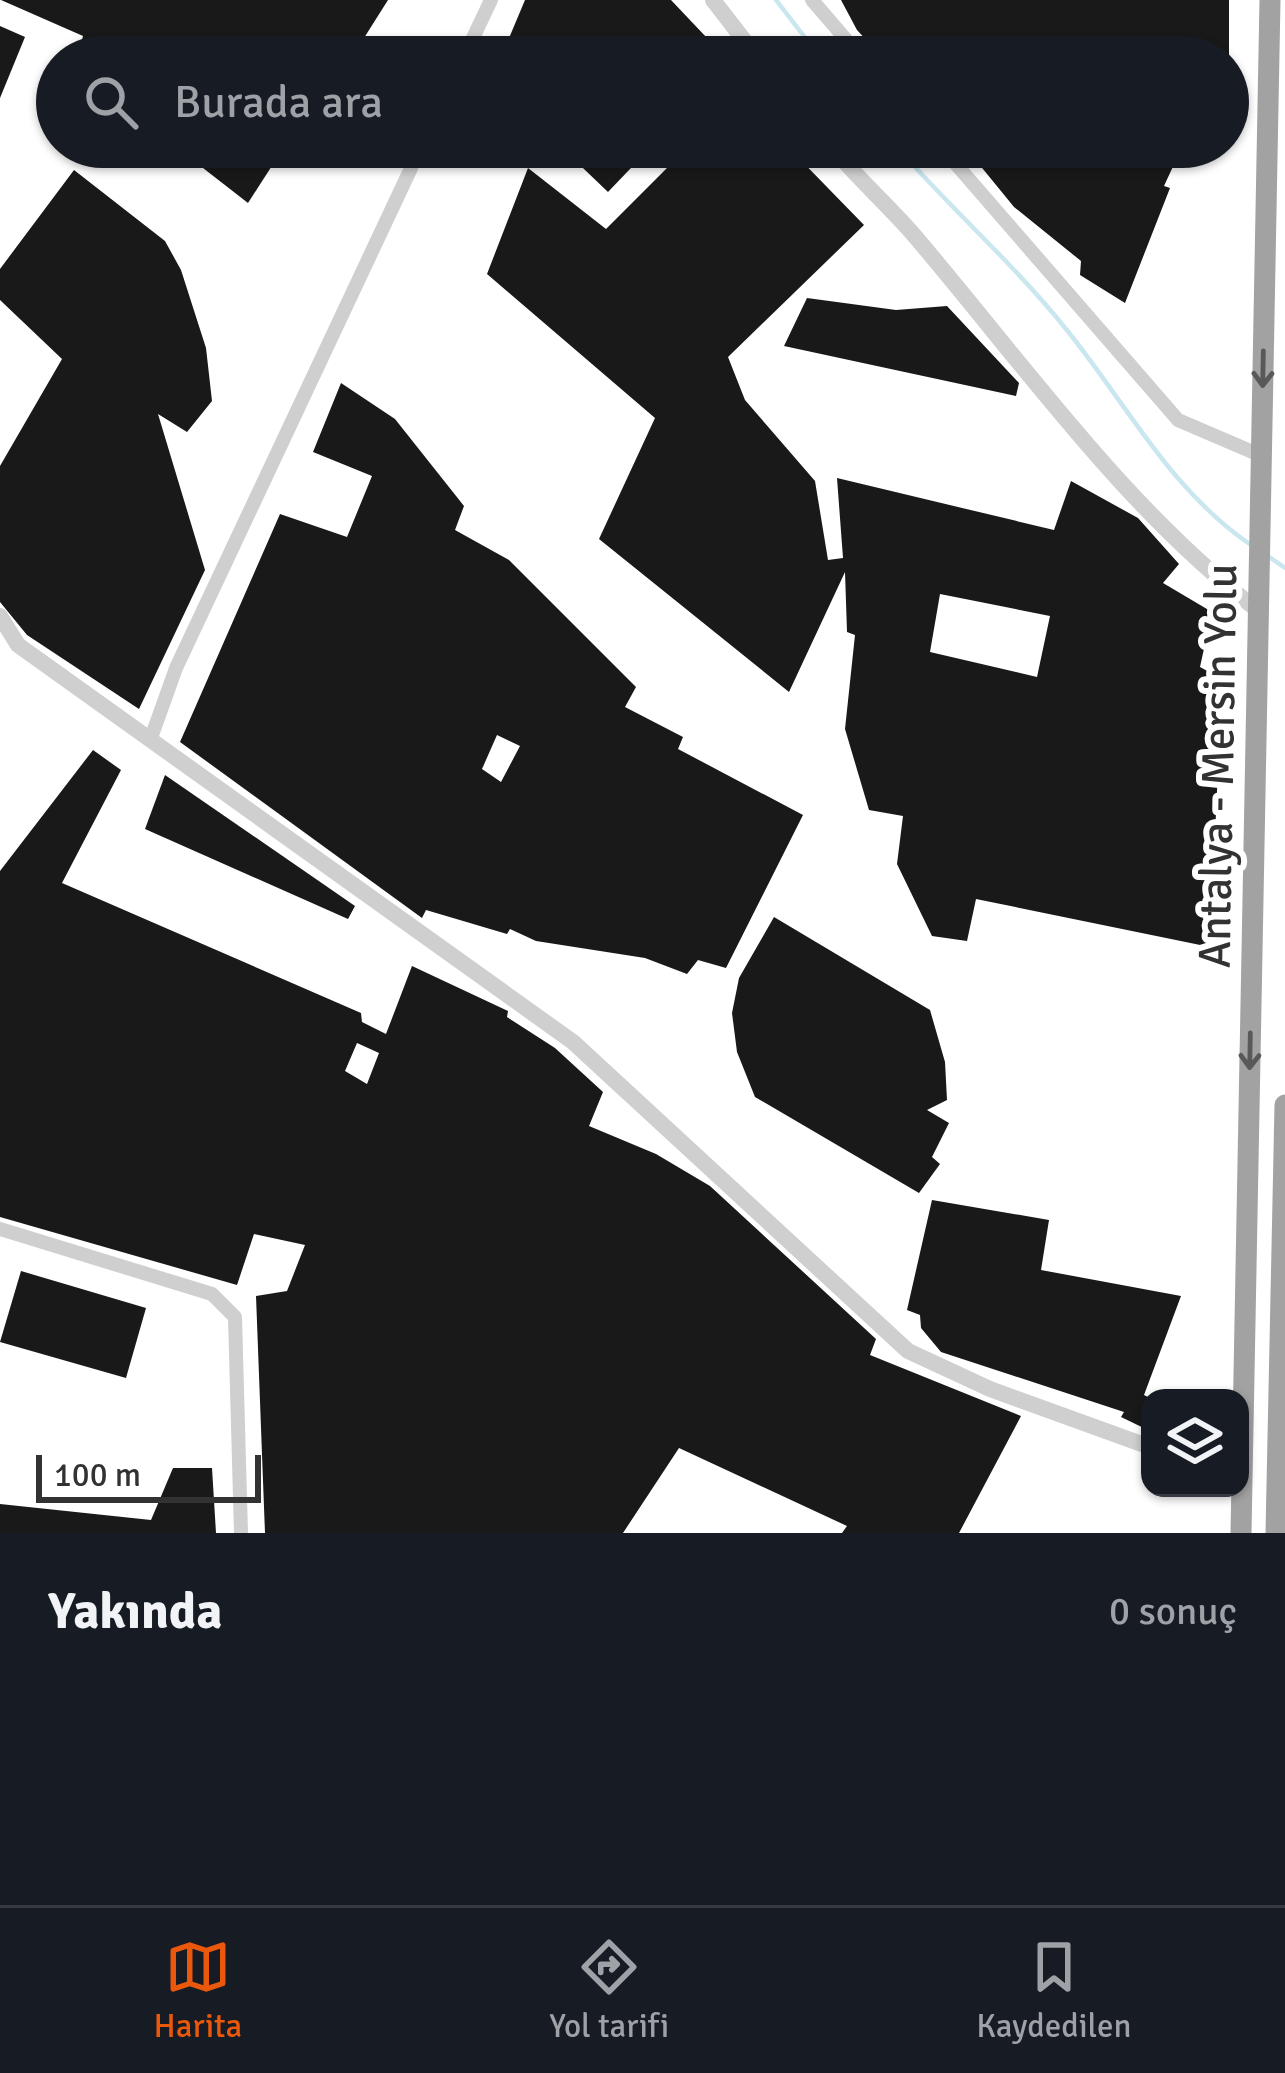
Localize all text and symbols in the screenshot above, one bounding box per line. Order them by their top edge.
search box [36,36,1249,168]
icon: search [78,69,144,135]
text: Burada ara [174,75,383,130]
one-way arrow [1252,349,1275,388]
street label: Antalya - Mersin Yolu [1187,563,1250,969]
one-way arrow [1239,1031,1262,1070]
map controls [1141,1389,1249,1497]
button: layers [1141,1389,1249,1497]
scale bar [36,1449,261,1502]
text: 100 m [54,1455,141,1496]
text: Yakında [48,1580,222,1643]
text: 0 sonuç [1109,1587,1237,1635]
tab: Harita [153,1934,242,2047]
tab: Yol tarifi [549,1934,669,2047]
tab: Kaydedilen [976,1934,1131,2047]

